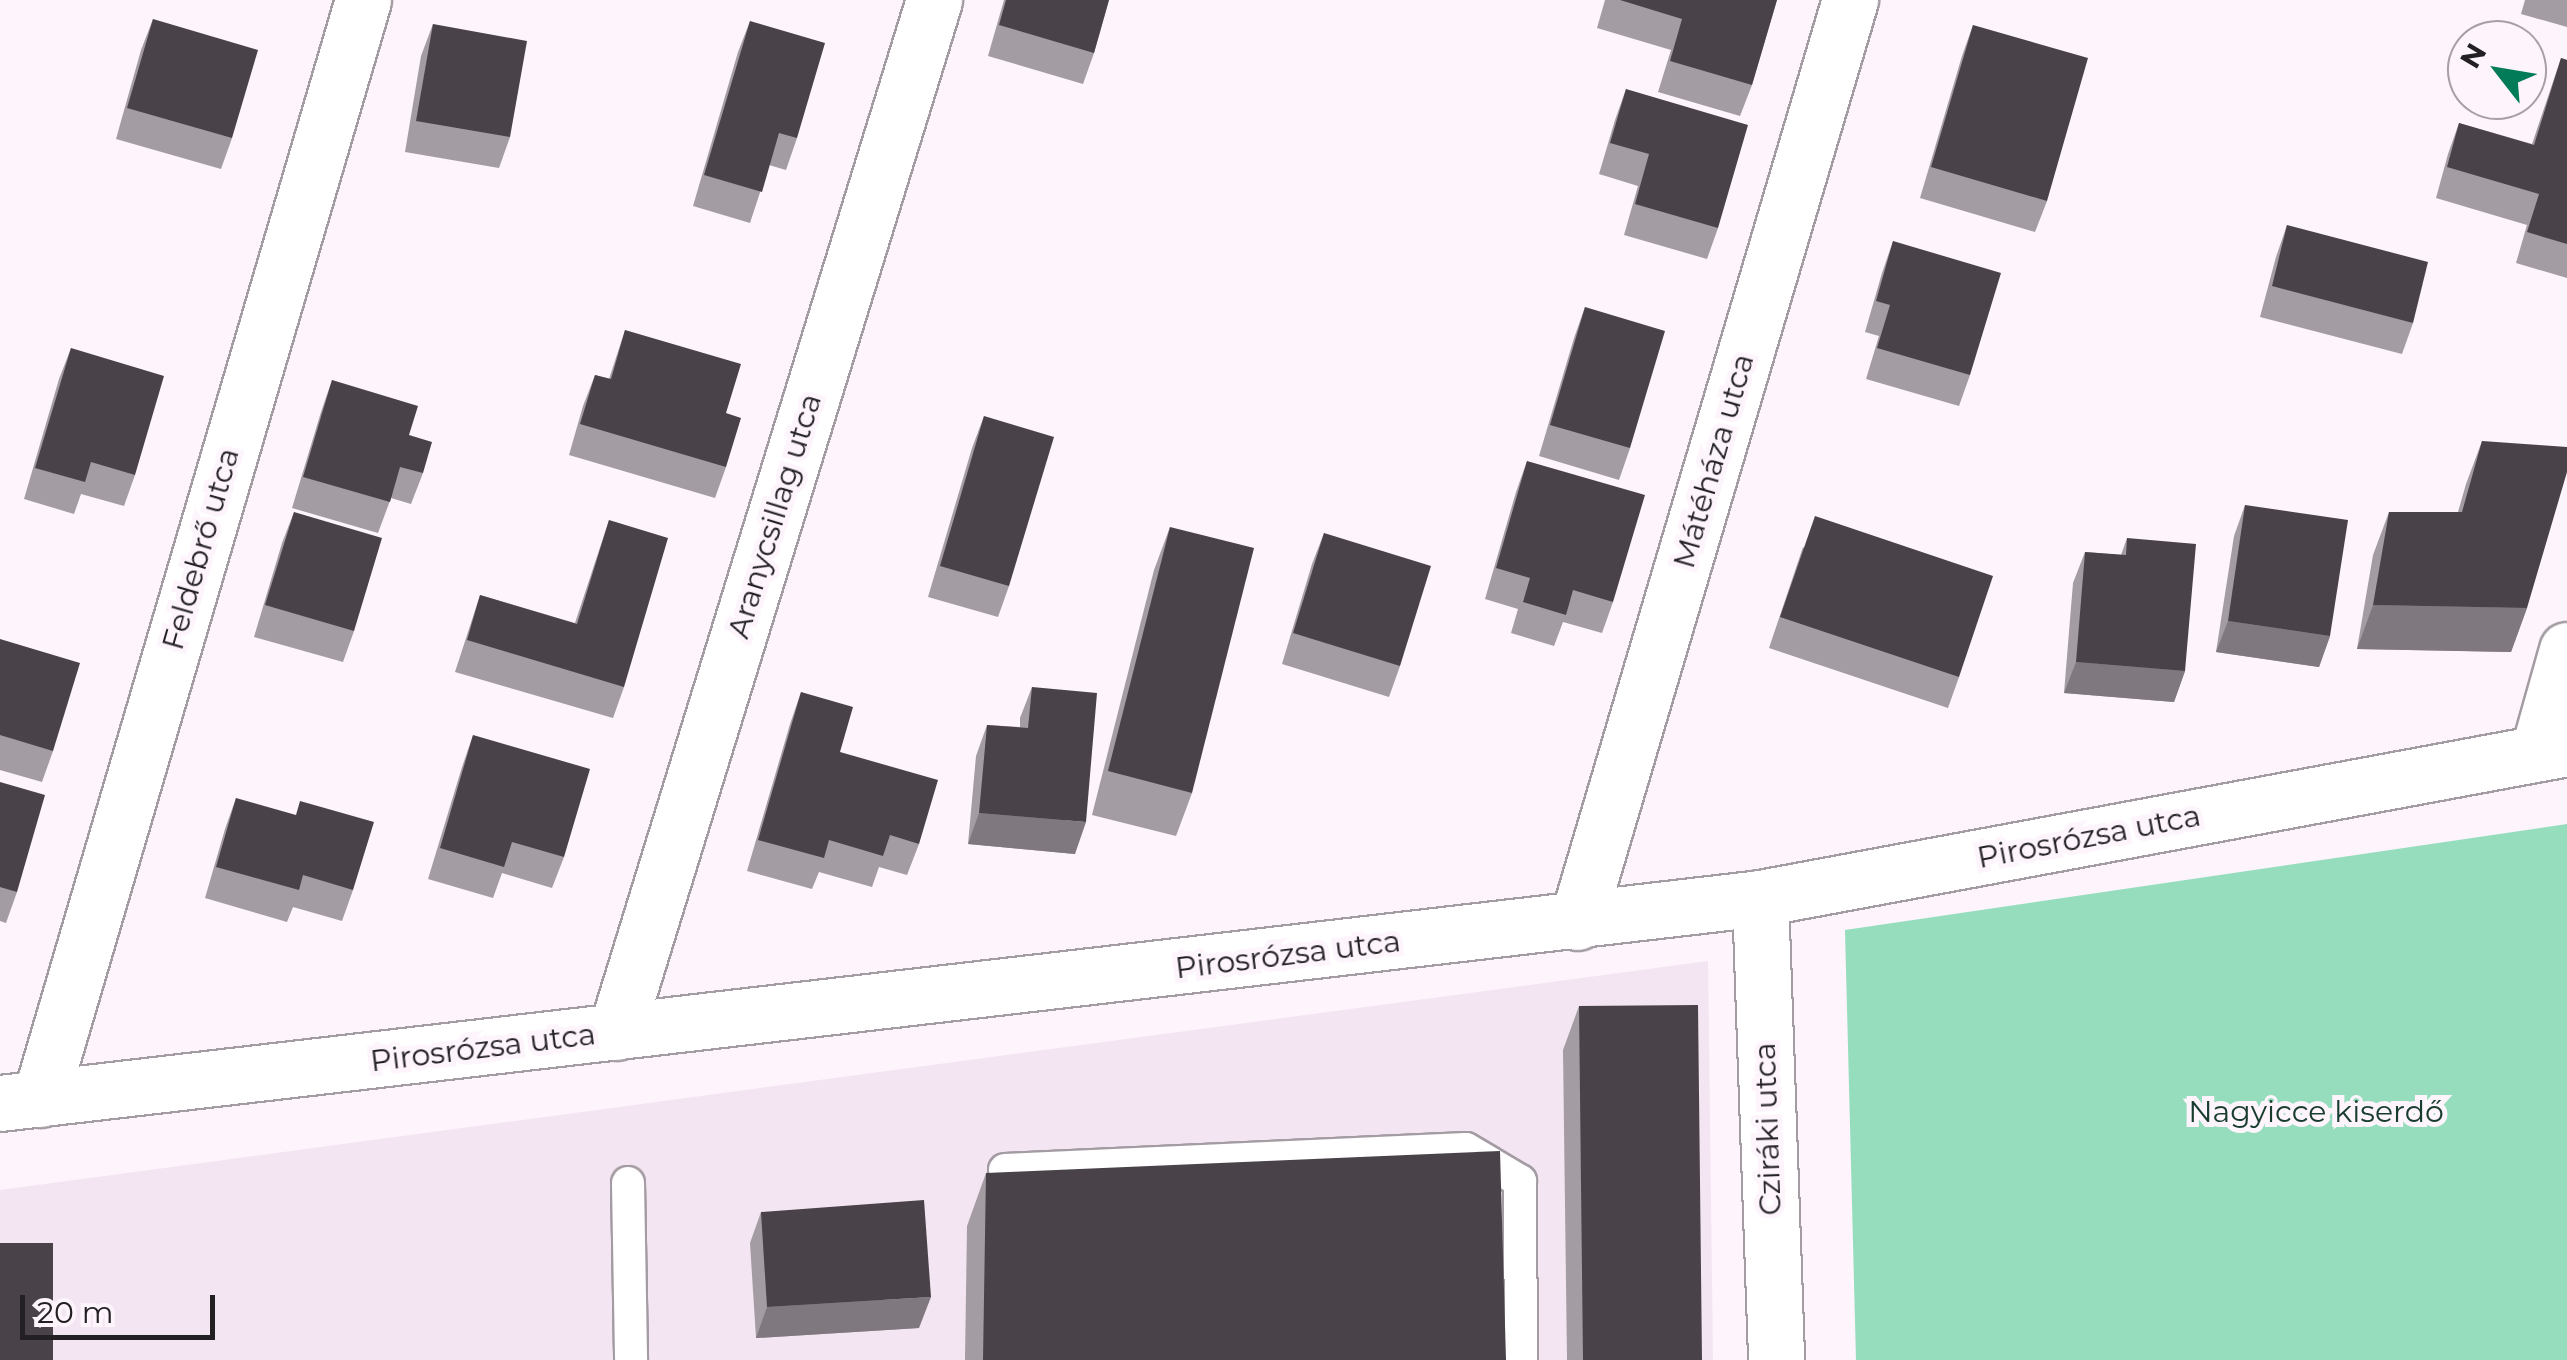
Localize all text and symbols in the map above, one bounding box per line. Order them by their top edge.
north arrow [2447,20,2547,120]
text: N [2453,37,2493,74]
street label: Mátéháza utca [1666,350,1762,572]
street label: Aranycsillag utca [721,389,829,643]
street label: Feldebrő utca [155,444,247,654]
street label: Pirosrózsa utca [1974,798,2204,876]
street label: Pirosrózsa utca [1173,923,1403,987]
street label: Pirosrózsa utca [368,1016,598,1080]
street label: Cziráki utca [1747,1042,1789,1216]
park label: Nagyicce kiserdő [2188,1094,2444,1130]
scale bar [25,1275,220,1337]
text: 20 m [37,1294,114,1331]

